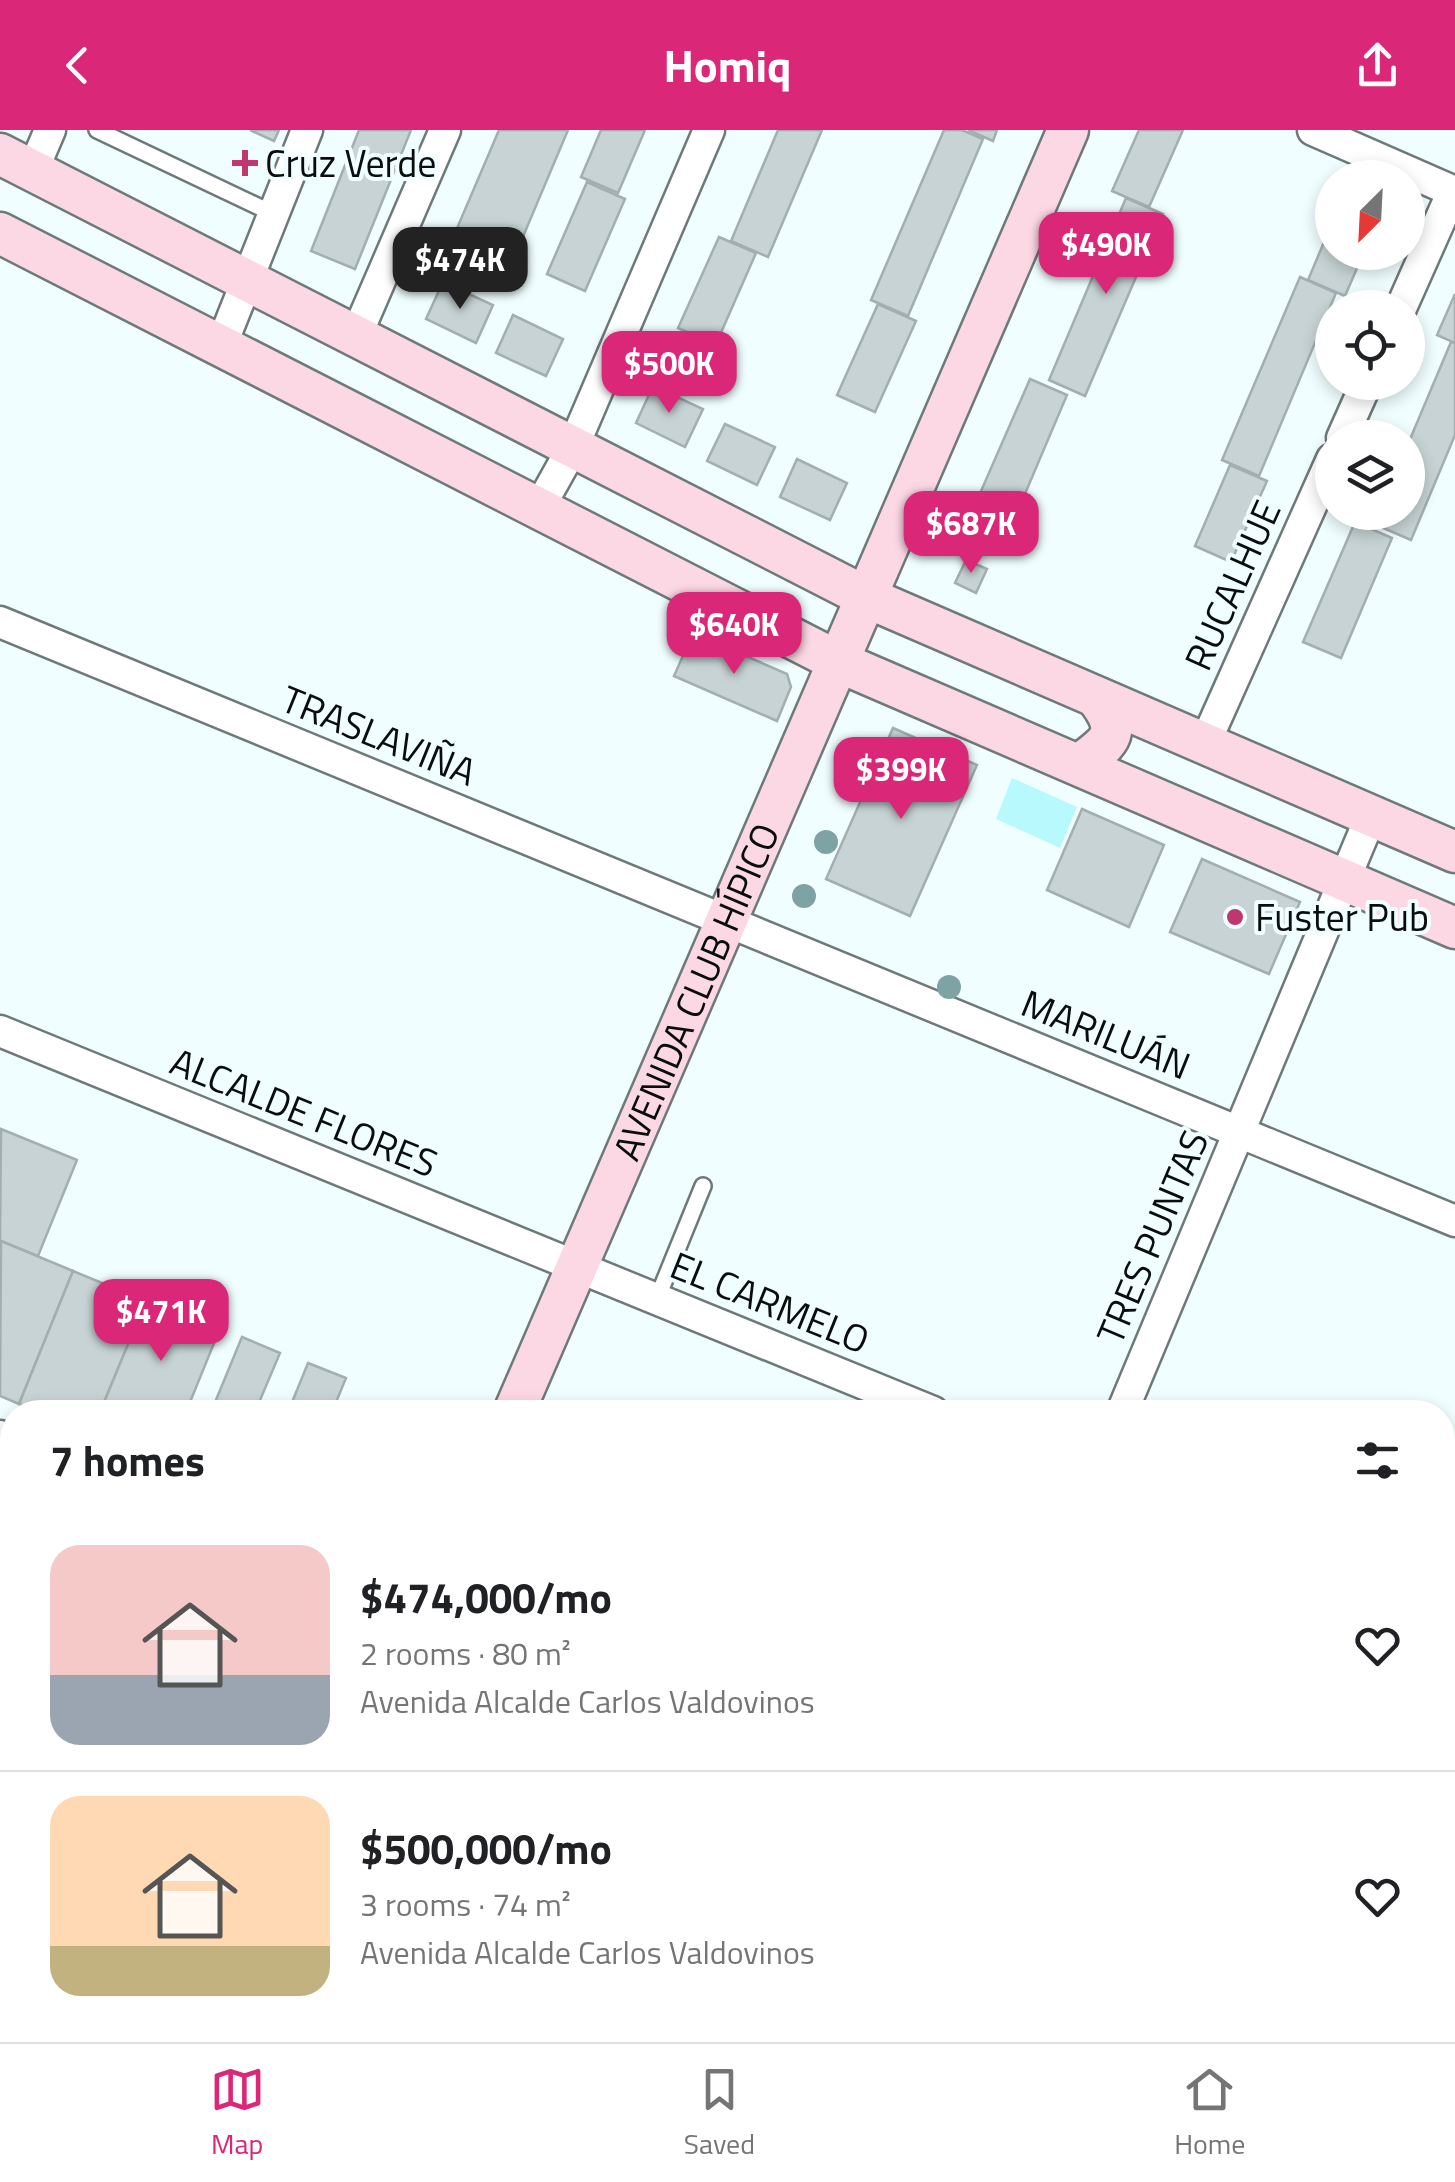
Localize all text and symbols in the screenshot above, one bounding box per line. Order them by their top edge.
text: Homiq [664,31,791,99]
icon: back [50,38,105,93]
icon: share [1350,38,1405,93]
place label: Cruz Verde [265,134,437,192]
marker: Cruz Verde [234,152,256,174]
north arrow [1315,160,1425,270]
map controls [1315,160,1425,530]
pin: $490K [1036,212,1176,297]
text: $490K [1061,220,1151,268]
pin: $474K [390,227,530,312]
text: $474K [415,235,505,283]
button: locate [1315,290,1425,400]
pin: $500K [599,331,739,416]
text: $500K [624,339,714,387]
button: layers [1315,420,1425,530]
pin: $687K [901,491,1041,576]
street label: RUCALHUE [1169,491,1295,679]
text: $687K [926,499,1016,547]
pin: $640K [664,592,804,677]
text: $640K [689,600,779,648]
street label: TRASLAVIÑA [273,670,485,800]
pin: $399K [831,737,971,822]
text: $399K [856,745,946,793]
street label: AVENIDA CLUB HÍPICO [597,814,794,1169]
place label: Fuster Pub [1255,888,1429,946]
marker: Fuster Pub [1224,906,1246,928]
street label: MARILUÁN [1013,974,1199,1094]
street label: ALCALDE FLORES [162,1032,446,1192]
street label: TRES PUNTAS [1081,1121,1223,1353]
street label: EL CARMELO [662,1236,878,1368]
pin: $471K [91,1279,231,1364]
text: $471K [116,1287,206,1335]
text: 7 homes [50,1428,205,1492]
icon: filters [1350,1433,1405,1488]
text: $474,000/mo [360,1565,612,1629]
icon: home [130,1585,250,1705]
icon: heart [1350,1618,1405,1673]
text: 2 rooms · 80 m² [360,1629,571,1677]
text: Avenida Alcalde Carlos Valdovinos [360,1677,815,1725]
text: $500,000/mo [360,1816,612,1880]
icon: home [130,1836,250,1956]
icon: heart [1350,1869,1405,1924]
text: 3 rooms · 74 m² [360,1880,571,1928]
text: Avenida Alcalde Carlos Valdovinos [360,1928,815,1976]
tab: Map [210,2062,265,2165]
tab: Saved [684,2062,755,2165]
tab: Home [1174,2062,1245,2165]

